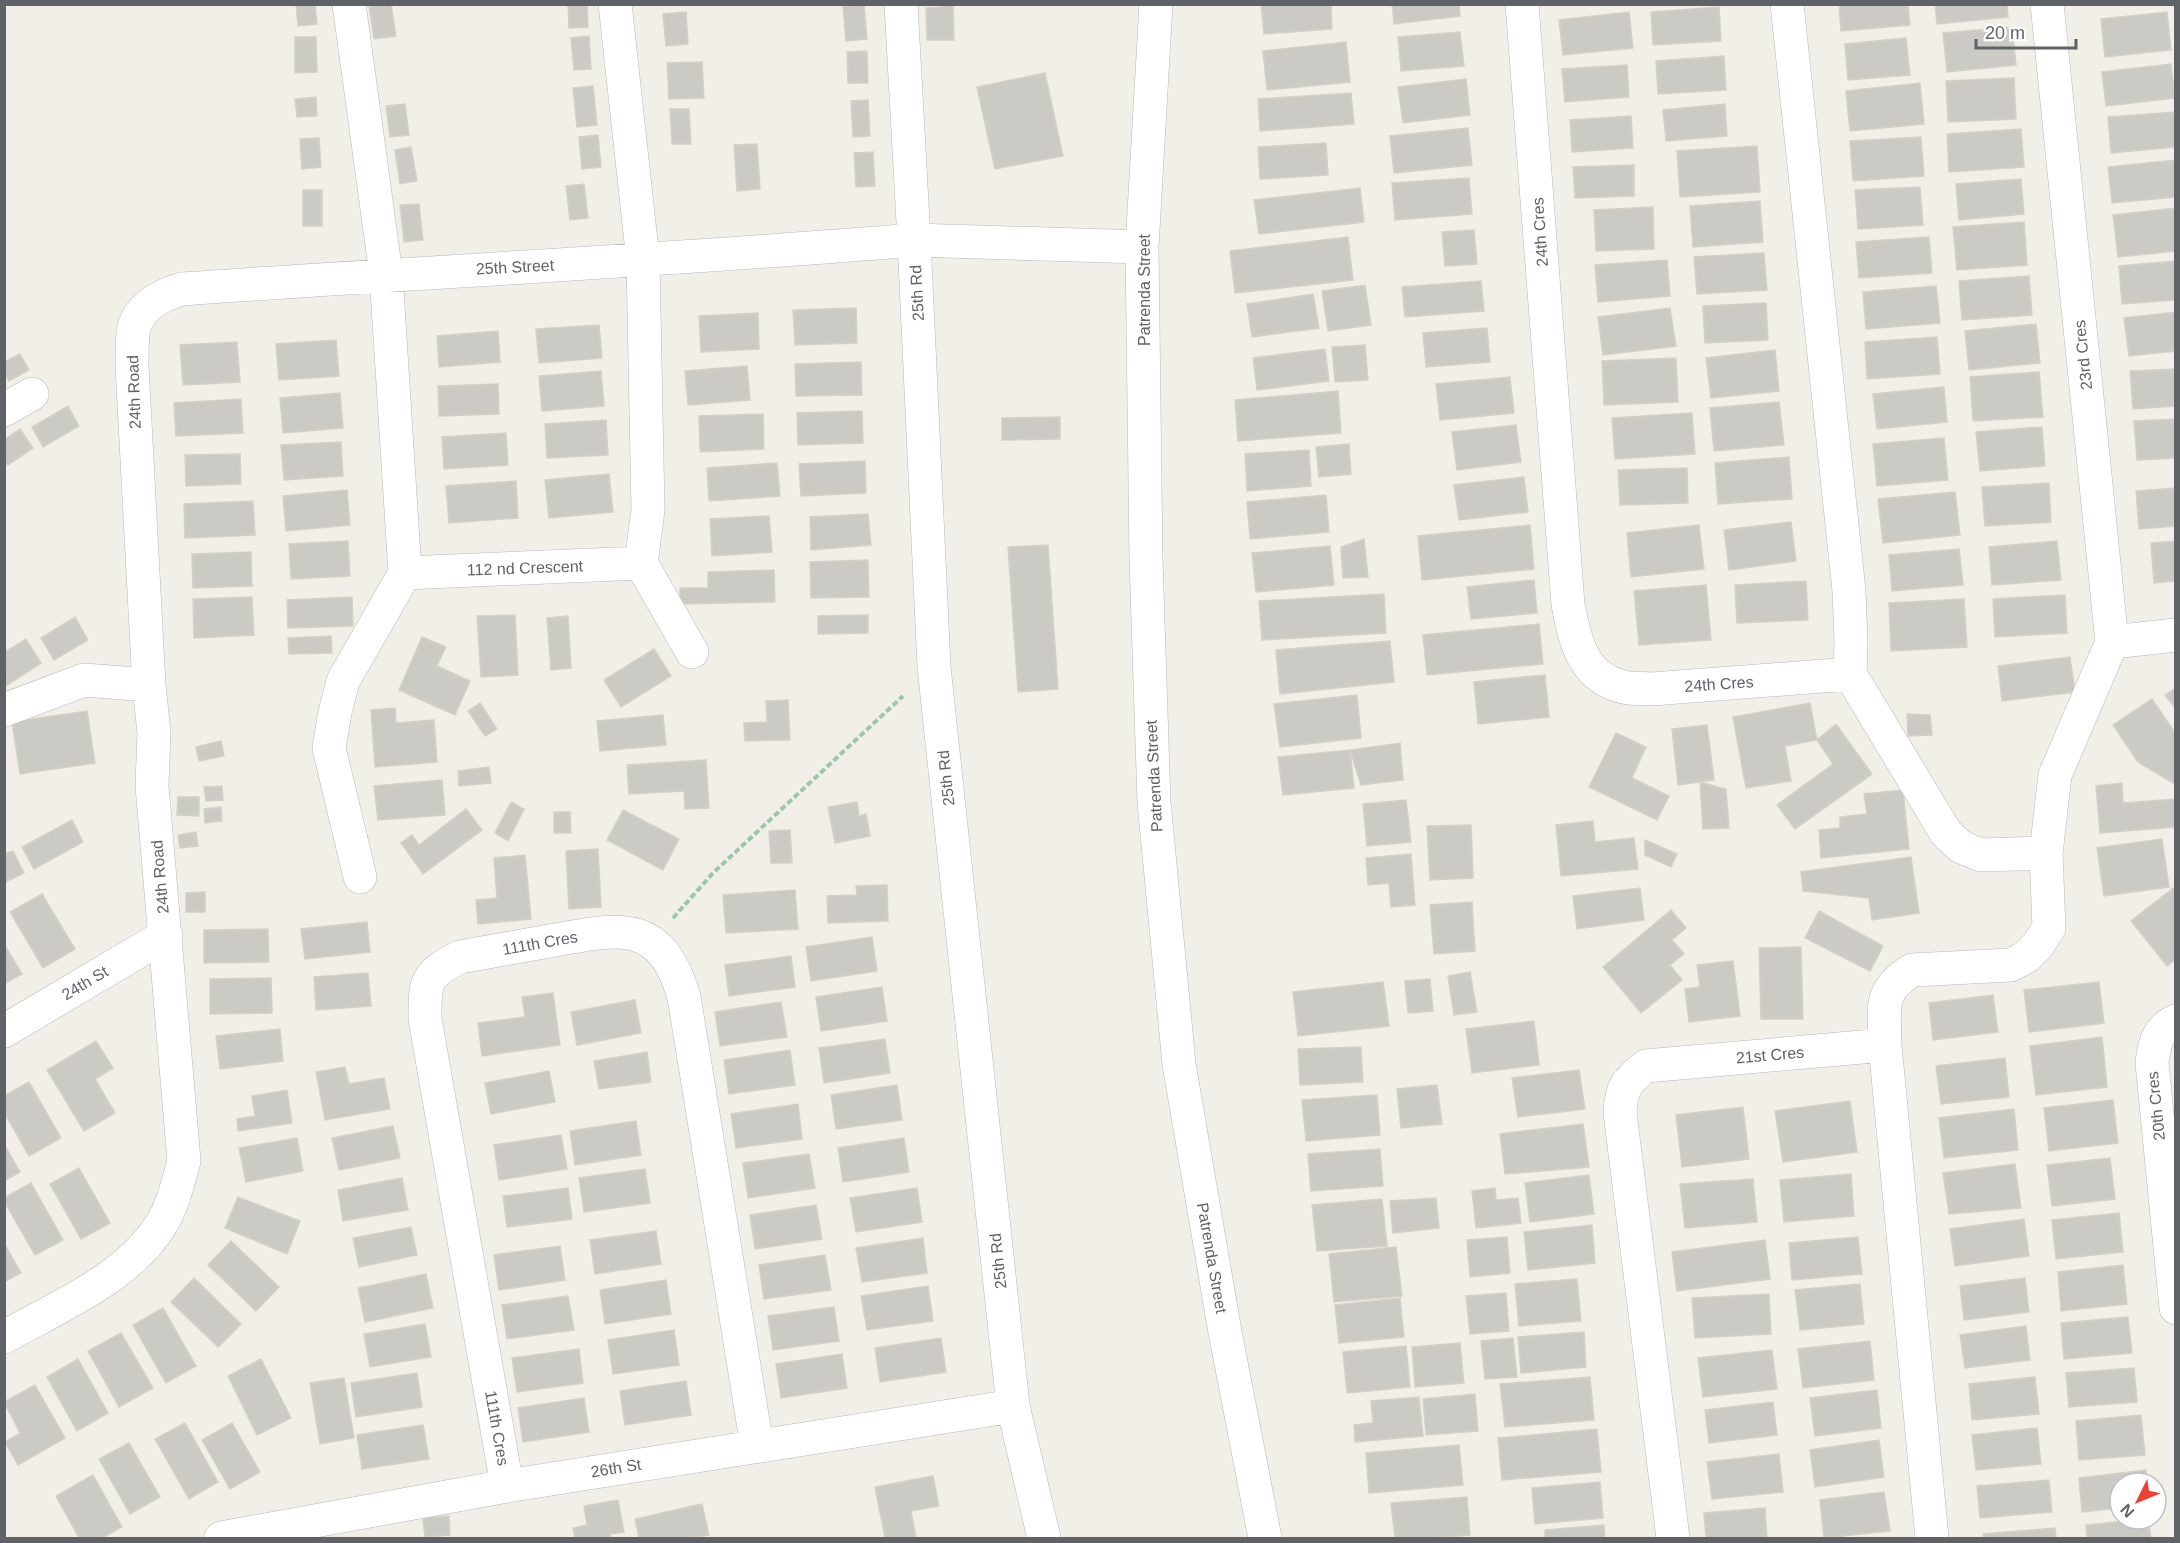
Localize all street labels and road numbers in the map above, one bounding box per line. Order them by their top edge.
street label: 24th Cres [1529,197,1551,267]
street label: Patrenda Street [1136,233,1153,346]
street label: 25th Street [475,256,555,278]
street label: 25th Rd [907,265,927,321]
street label: 23rd Cres [2071,319,2095,391]
street label: 24th Road [124,355,144,429]
street label: 112 nd Crescent [467,557,584,579]
street label: 24th Cres [1684,673,1754,695]
street label: Patrenda Street [1143,719,1165,832]
street label: 25th Rd [935,749,957,807]
street label: 24th Road [148,839,172,915]
street label: 111th Cres [501,928,579,958]
street label: 24th St [59,962,112,1003]
street label: 21st Cres [1735,1044,1805,1066]
street label: 20th Cres [2144,1071,2168,1141]
street label: Patrenda Street [1194,1201,1230,1315]
street label: 25th Rd [987,1232,1009,1290]
street label: 111th Cres [482,1389,512,1467]
street label: 26th St [590,1456,643,1480]

